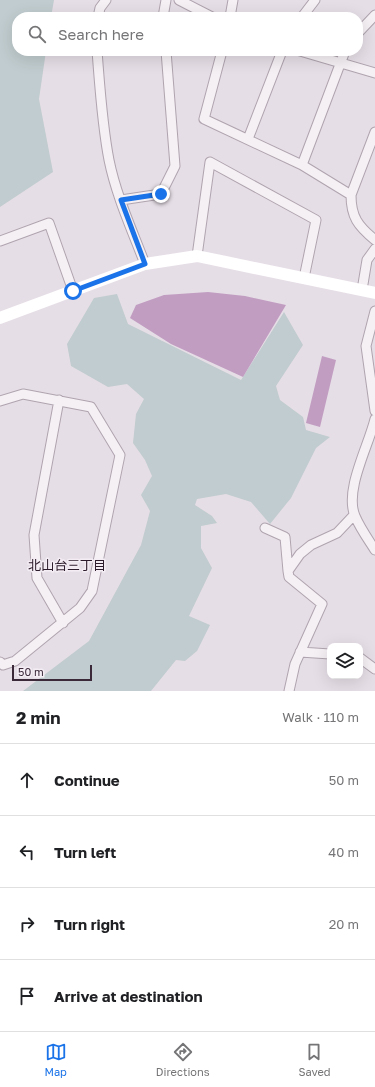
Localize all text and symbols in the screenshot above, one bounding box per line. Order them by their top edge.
search box [12,12,363,56]
icon: search [26,23,48,45]
text: Search here [58,25,144,43]
route end [152,185,170,203]
route start [64,282,82,300]
district label: 北山台三丁目 [28,557,106,573]
map controls [327,643,363,679]
button: layers [327,643,363,679]
scale bar [12,663,92,682]
text: 50 m [18,665,44,678]
text: 2 min [16,707,60,728]
text: Walk · 110 m [282,709,359,725]
icon: ahead [16,769,38,791]
text: Continue [54,771,120,789]
text: 50 m [329,772,359,788]
icon: left [16,841,38,863]
text: Turn left [54,843,116,861]
text: 40 m [328,844,359,860]
icon: right [16,913,38,935]
text: Turn right [54,915,125,933]
text: 20 m [329,916,359,932]
icon: arrive [16,985,38,1007]
text: Arrive at destination [54,987,203,1005]
tab: Map [44,1041,67,1078]
tab: Directions [156,1041,210,1078]
tab: Saved [298,1041,331,1078]

